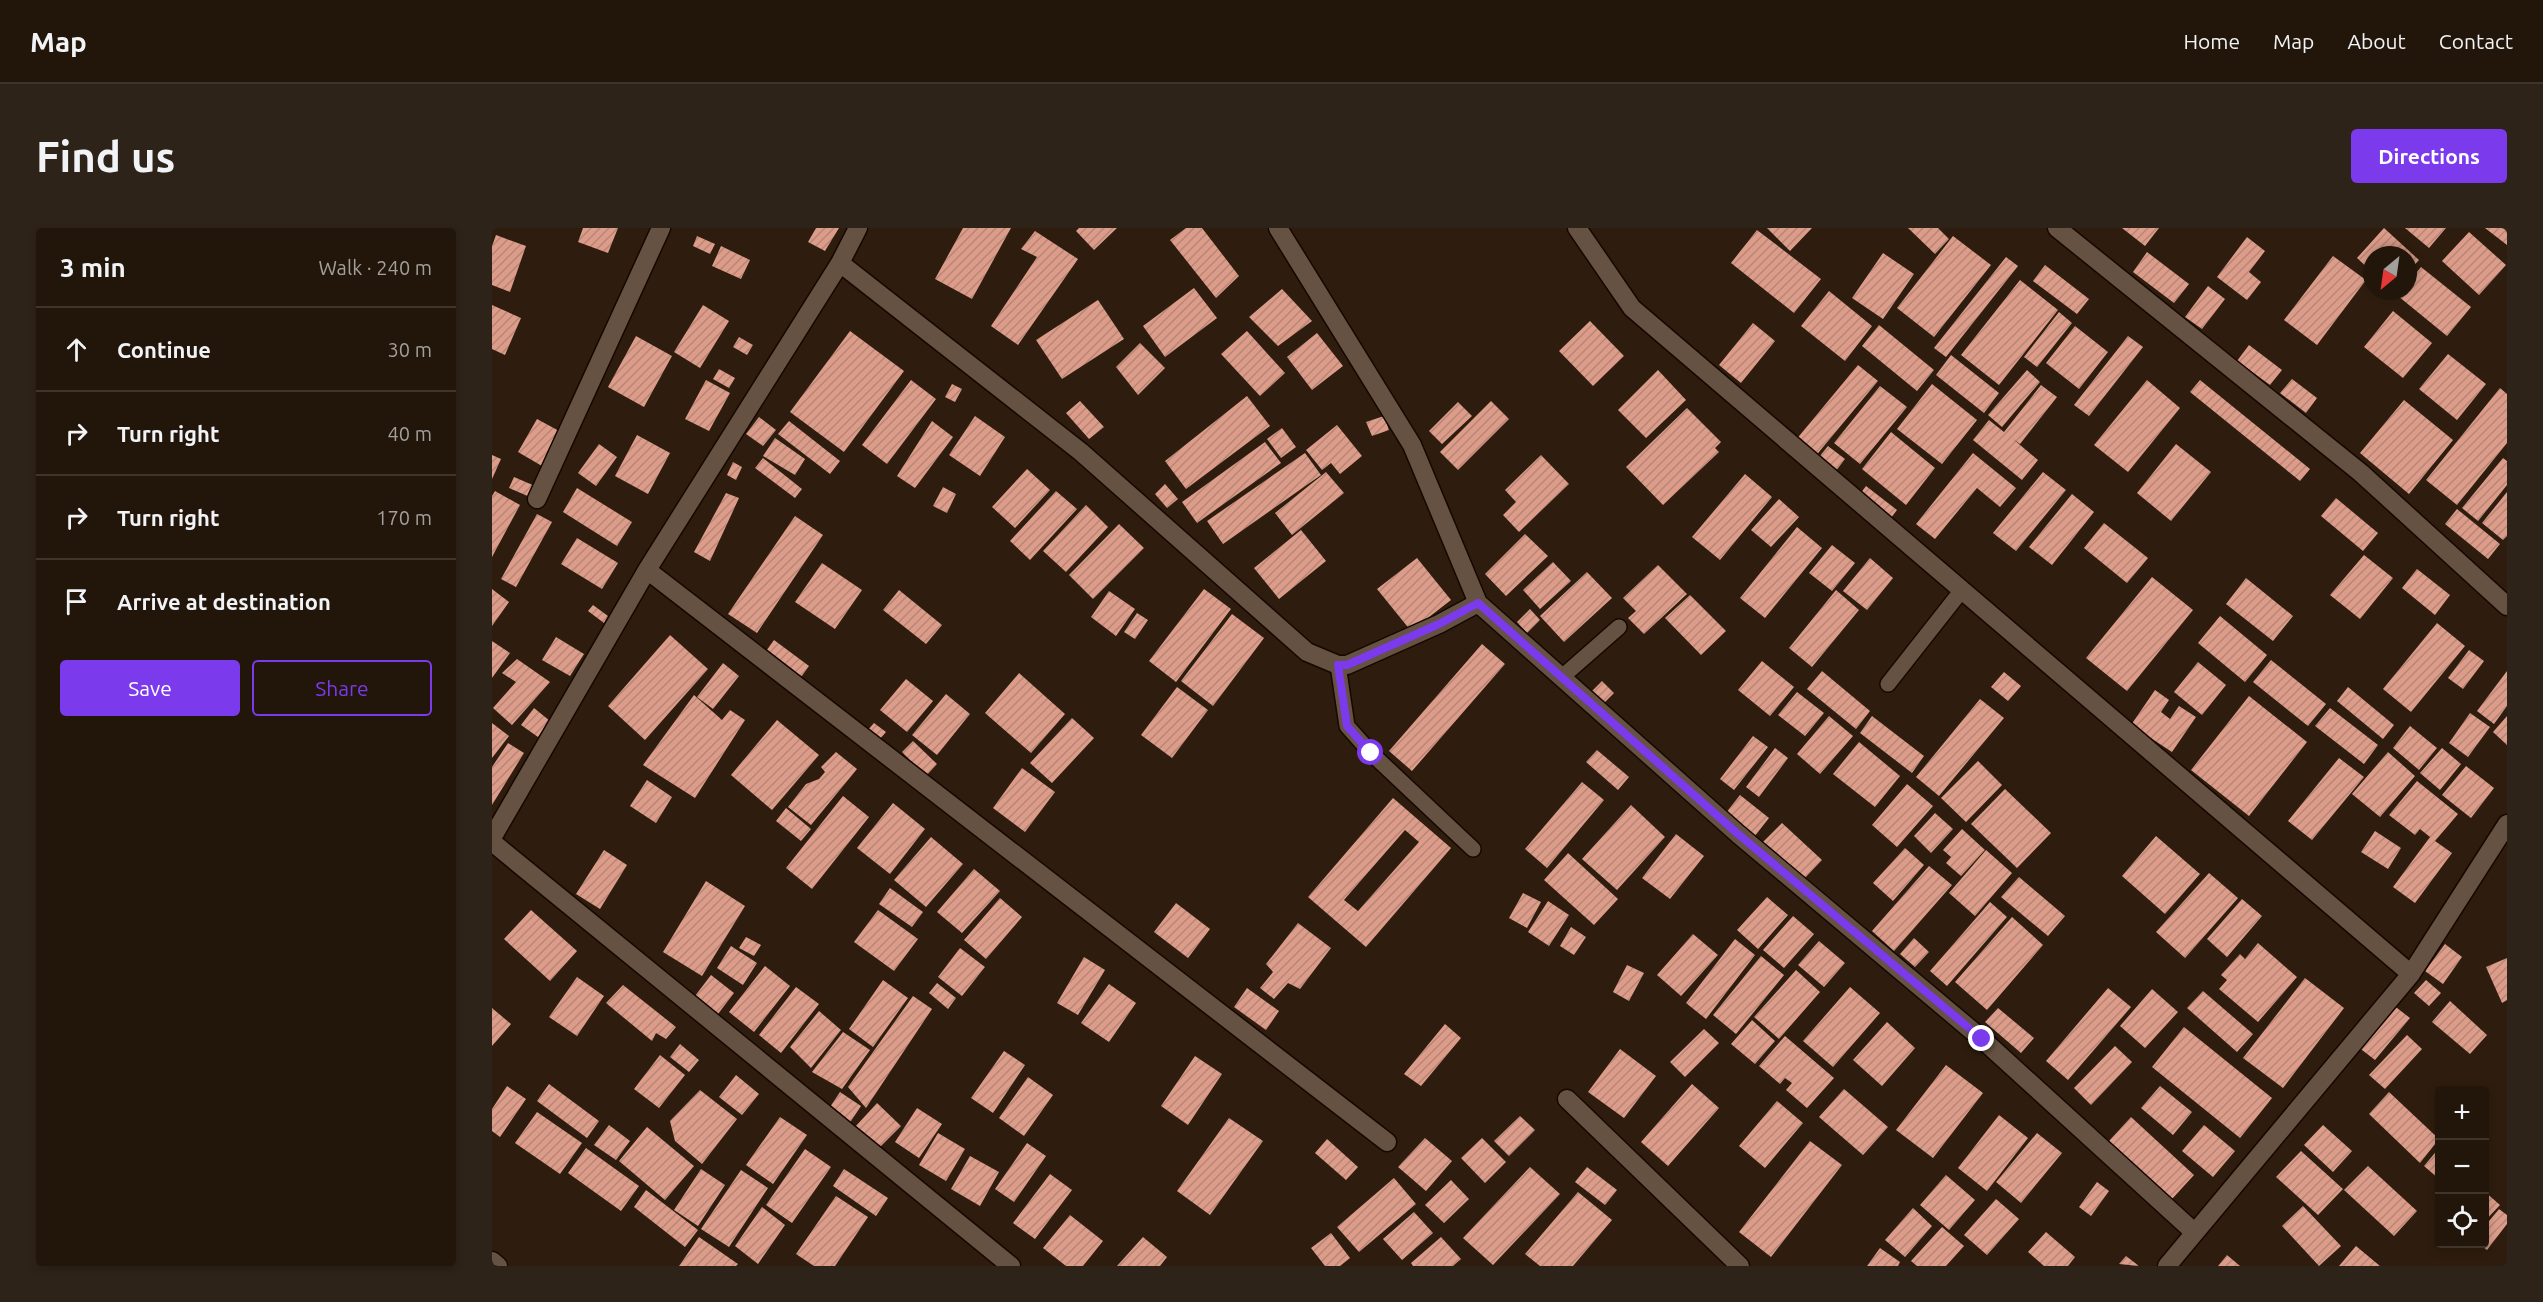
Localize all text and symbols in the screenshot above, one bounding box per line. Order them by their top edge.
text: Map [30,26,87,57]
text: Home [2183,29,2240,53]
text: Map [2273,29,2314,53]
text: About [2347,29,2406,53]
text: Contact [2439,29,2513,53]
button: Directions [2351,129,2507,183]
text: Find us [36,133,175,180]
north arrow [2363,246,2417,300]
text: 3 min [60,253,126,282]
text: Walk · 240 m [319,256,432,279]
icon: ahead [60,333,93,366]
text: Continue [117,337,211,362]
text: 30 m [388,338,432,361]
icon: right [60,417,93,450]
text: Turn right [117,421,219,446]
text: 40 m [388,422,432,445]
icon: right [60,501,93,534]
text: Turn right [117,505,219,530]
text: 170 m [376,506,432,529]
icon: arrive [60,585,93,618]
text: Arrive at destination [117,589,331,614]
button: Save [60,660,240,716]
button: Share [252,660,432,716]
route start [1357,739,1383,765]
route end [1968,1025,1994,1051]
map controls [2435,1086,2489,1248]
button: + [2435,1086,2489,1140]
button: − [2435,1140,2489,1194]
button: locate [2435,1194,2489,1248]

